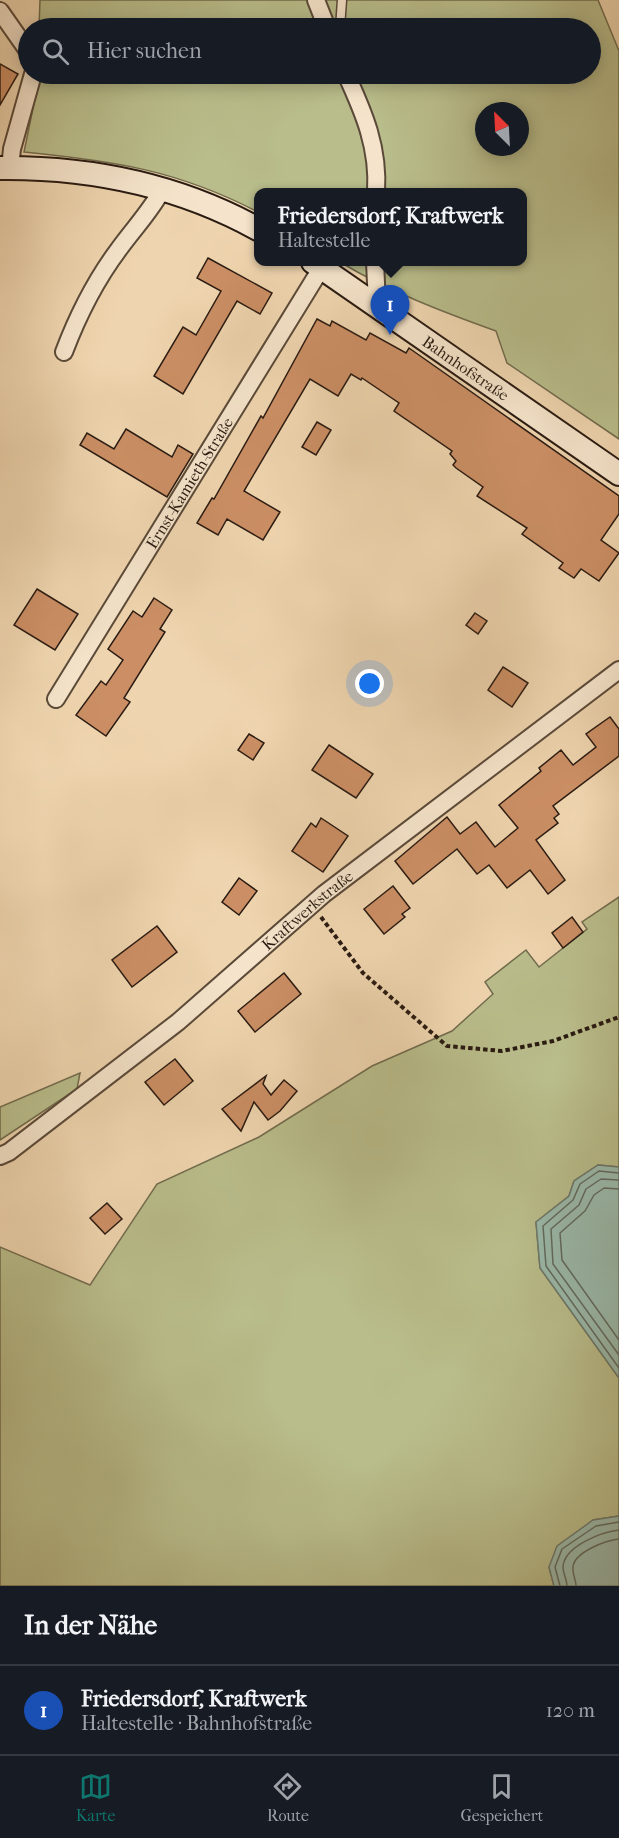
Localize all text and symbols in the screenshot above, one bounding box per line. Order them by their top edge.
search box [18,18,601,84]
icon: search [39,35,72,68]
text: Hier suchen [87,38,202,64]
north arrow [475,102,529,156]
popup [254,188,527,266]
text: Friedersdorf, Kraftwerk [278,203,503,229]
text: Haltestelle [278,229,370,252]
pin: 1 [370,286,410,335]
street label: Bahnhofstraße [419,332,513,405]
street label: Ernst-Kamieth-Straße [142,414,237,552]
your location [355,669,384,698]
street label: Kraftwerkstraße [258,866,357,954]
text: In der Nähe [24,1610,157,1641]
text: Friedersdorf, Kraftwerk [81,1686,307,1712]
text: 1 [40,1699,47,1722]
text: 120 m [546,1699,595,1722]
text: Haltestelle · Bahnhofstraße [81,1712,312,1735]
tab: Karte [76,1770,115,1825]
tab: Route [267,1770,309,1825]
tab: Gespeichert [460,1770,543,1825]

